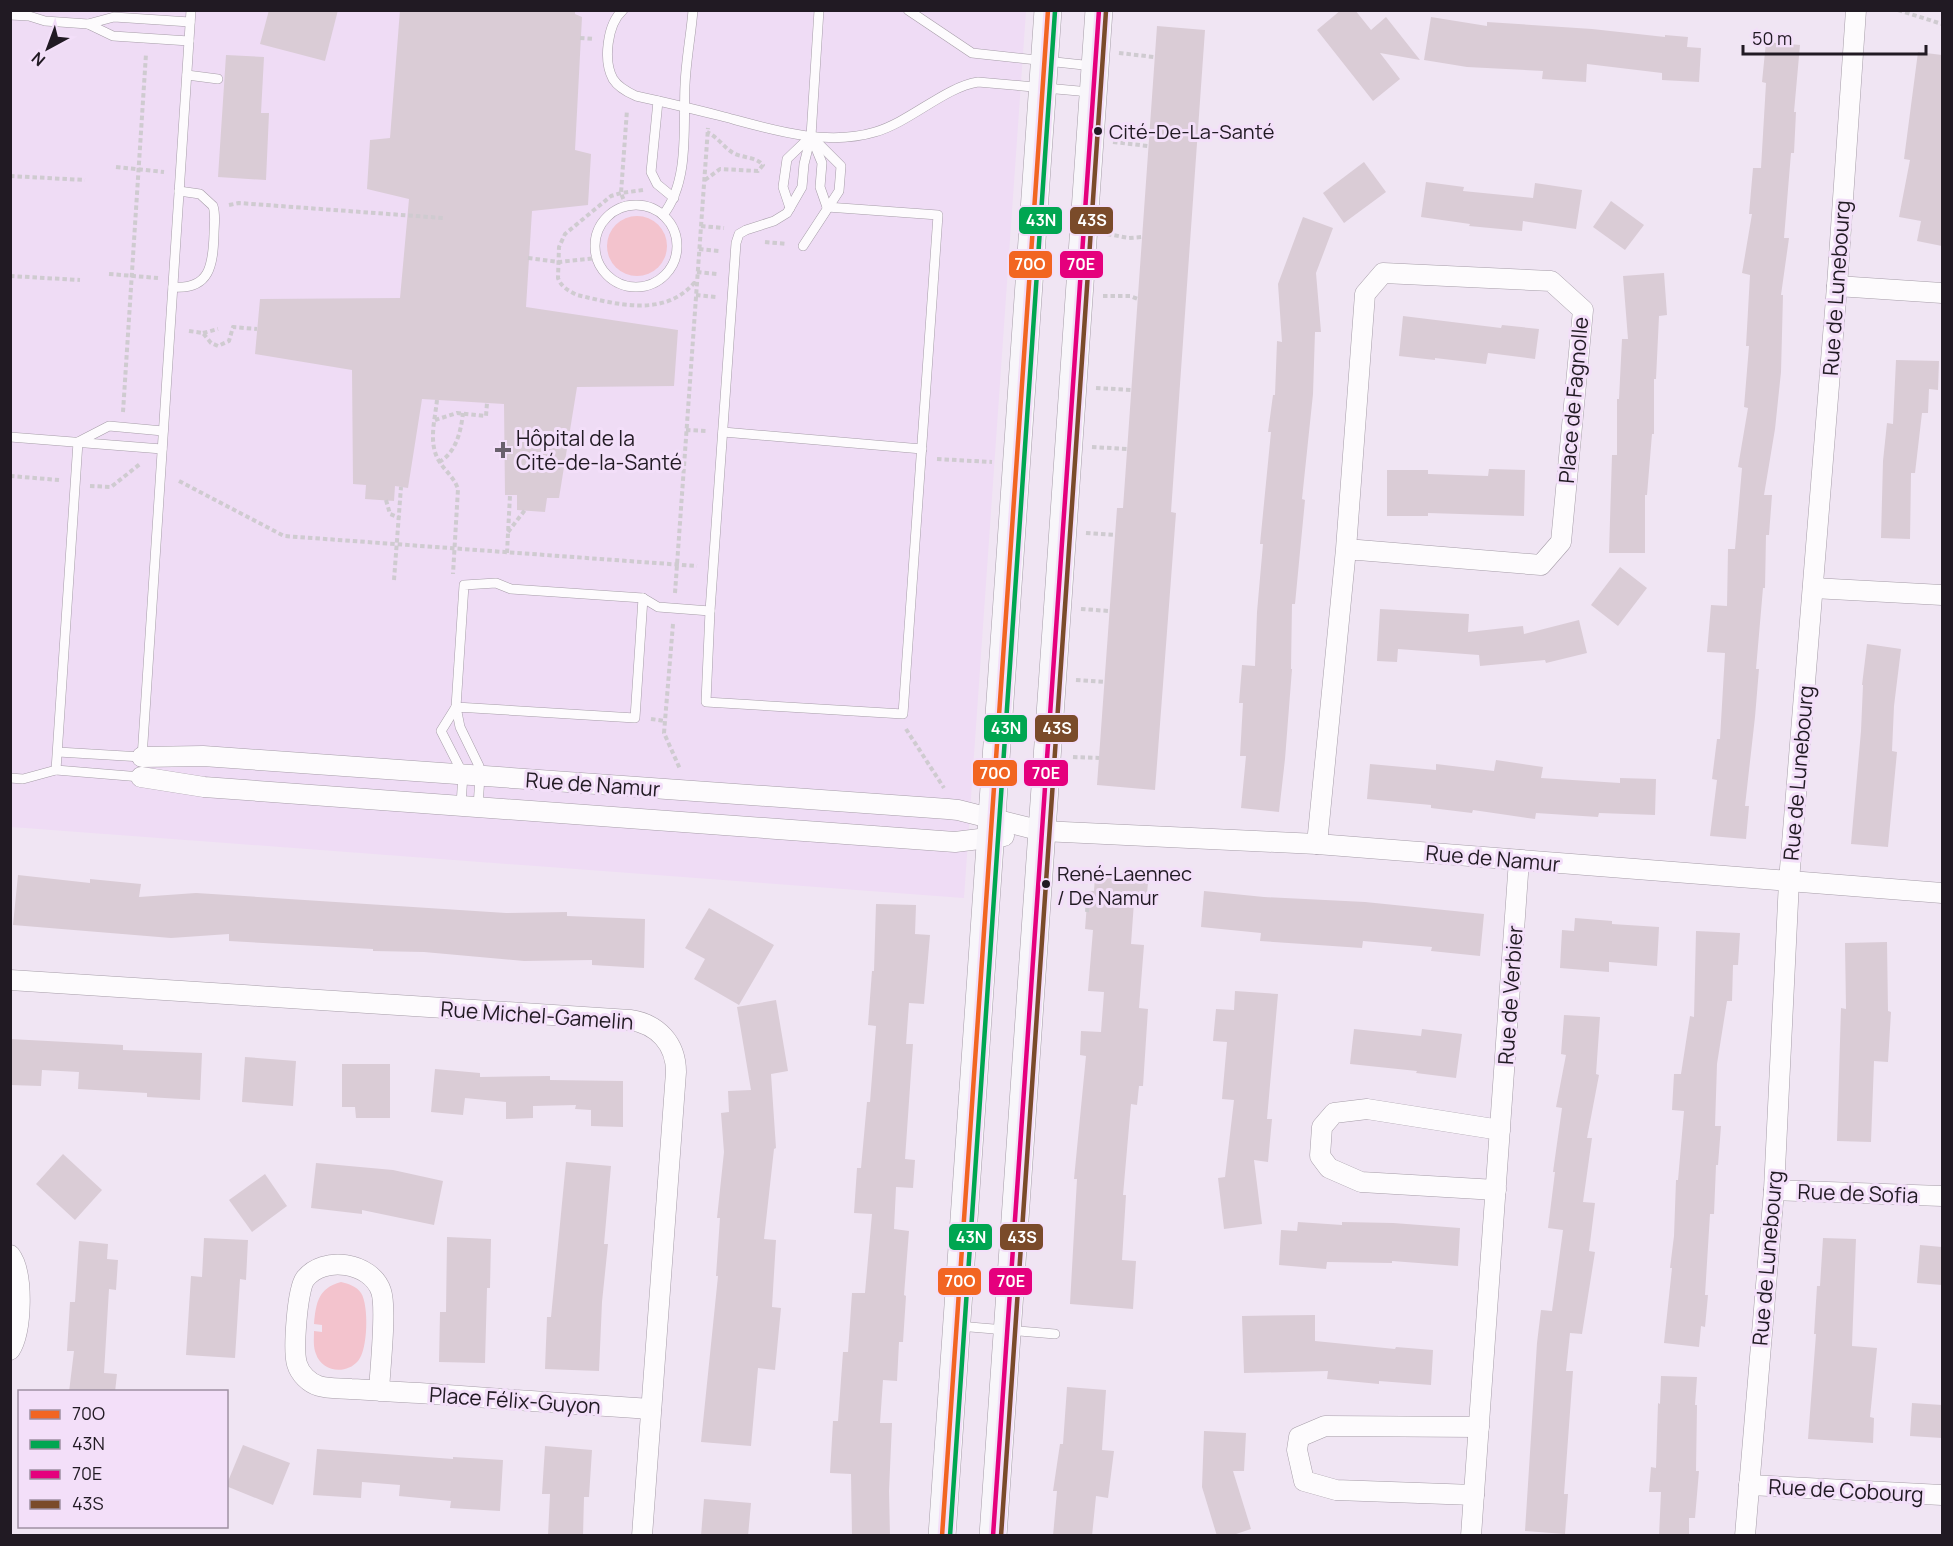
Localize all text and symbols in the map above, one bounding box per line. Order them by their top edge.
north arrow [18,18,78,78]
scale bar [1743,18,1926,56]
text: 50 m [1752,26,1792,50]
text: N [27,47,50,71]
place label: Cité-De-La-Santé [1109,118,1274,145]
marker: Cité-De-La-Santé [1092,125,1104,137]
street label: Rue de Lunebourg [1816,199,1856,377]
line badge: 43N [1018,206,1063,235]
line badge: 43S [1069,206,1114,235]
text: 43N [1026,209,1056,231]
text: 43S [1077,209,1107,231]
line badge: 70O [1008,250,1053,279]
line badge: 70E [1059,250,1104,279]
text: 70O [1014,253,1046,275]
text: 70E [1067,253,1095,275]
street label: Place de Fagnolle [1552,316,1594,484]
place label: Hôpital de la Cité-de-la-Santé [516,424,682,476]
marker: Hôpital de la Cité-de-la-Santé [494,441,512,459]
street label: Rue de Lunebourg [1776,684,1820,862]
line badge: 43N [983,714,1028,743]
line badge: 43S [1034,714,1079,743]
text: 43N [991,717,1021,739]
text: 43S [1042,717,1072,739]
line badge: 70O [972,759,1018,787]
line badge: 70E [1023,759,1069,787]
text: 70O [979,762,1011,784]
text: 70E [1032,762,1060,784]
street label: Rue de Namur [525,765,662,803]
street label: Rue de Namur [1425,838,1562,878]
place label: René-Laennec / De Namur [1057,860,1192,911]
marker: René-Laennec / De Namur [1040,878,1052,890]
street label: Rue de Verbier [1491,924,1529,1066]
street label: Rue Michel-Gamelin [439,994,635,1036]
street label: Rue de Lunebourg [1745,1169,1789,1347]
street label: Rue de Sofia [1797,1177,1919,1209]
line badge: 43N [948,1223,993,1251]
line badge: 43S [999,1223,1044,1251]
text: 43N [956,1226,986,1248]
text: 43S [1007,1226,1037,1248]
line badge: 70O [937,1267,982,1296]
line badge: 70E [988,1267,1033,1296]
text: 70O [944,1270,976,1292]
text: 70E [997,1270,1025,1292]
street label: Place Félix-Guyon [428,1380,602,1420]
legend [18,1390,228,1528]
text: 70O [72,1401,105,1425]
text: 43N [72,1431,105,1455]
text: 70E [72,1461,102,1485]
street label: Rue de Cobourg [1768,1472,1924,1508]
text: 43S [72,1491,104,1515]

